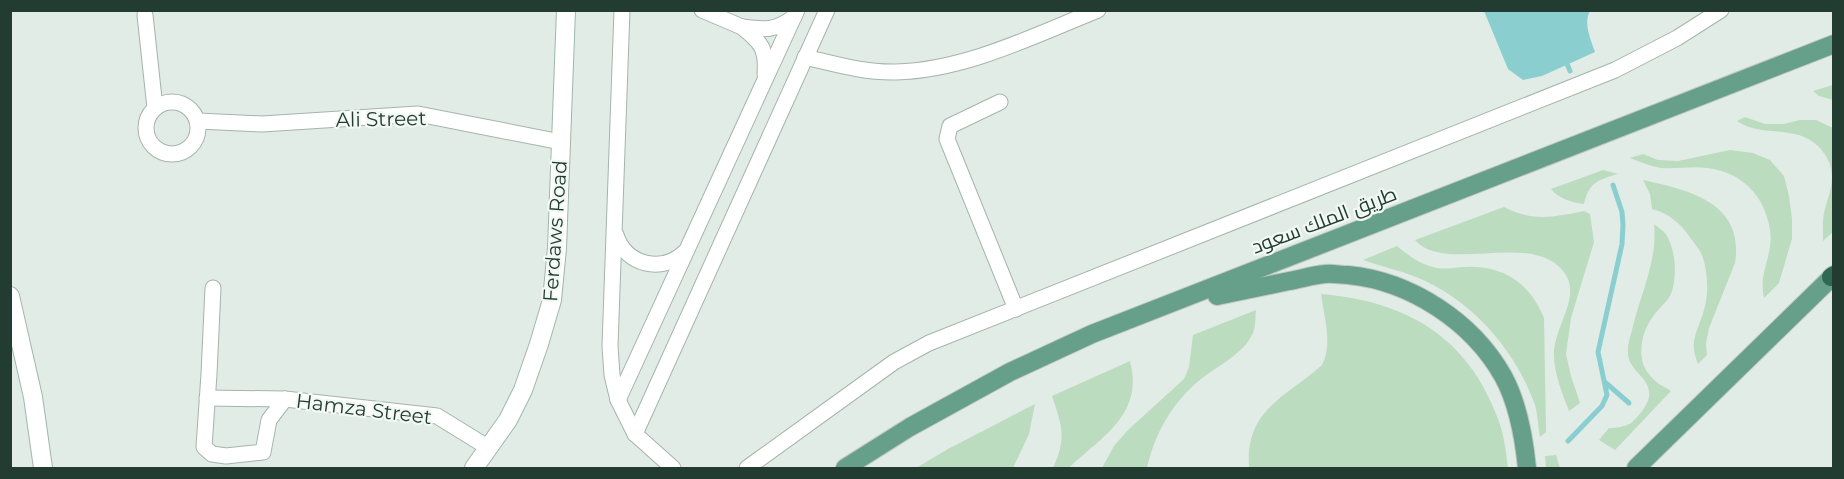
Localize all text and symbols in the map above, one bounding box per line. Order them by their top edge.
street label: Ali Street [335,106,427,132]
street label: Ferdaws Road [538,159,572,303]
street label: طريق الملك سعود [1248,181,1400,260]
street label: Hamza Street [295,389,433,429]

